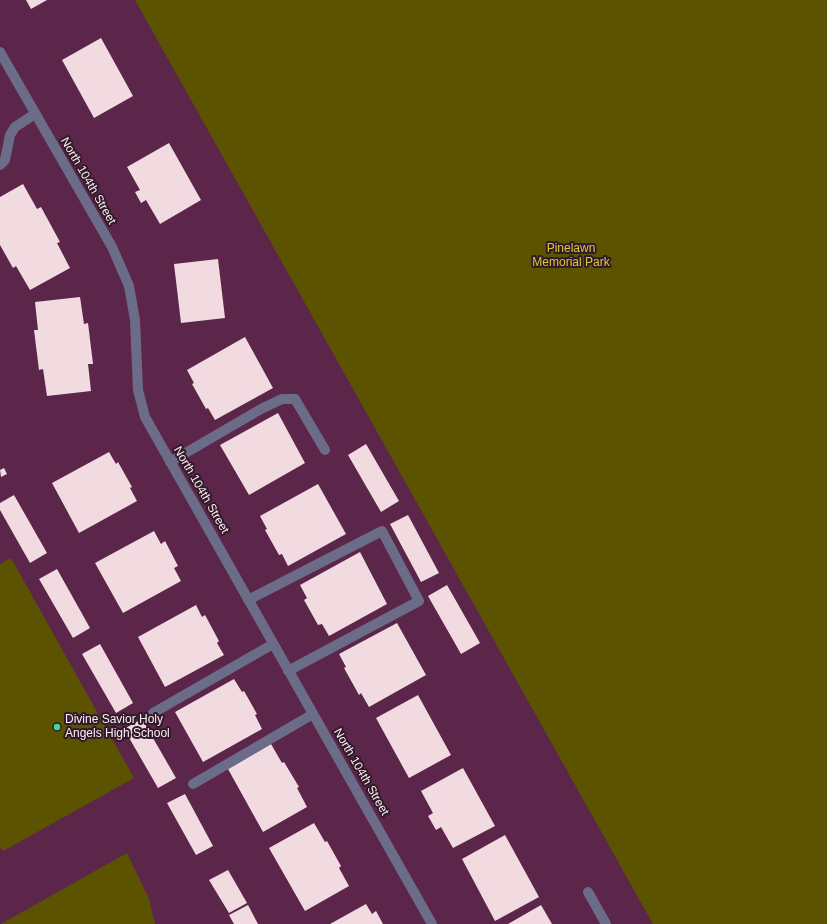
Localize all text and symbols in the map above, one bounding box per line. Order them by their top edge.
street label: North 104th Street [57,135,119,227]
park label: Pinelawn Memorial Park [532,242,610,270]
street label: North 104th Street [170,444,232,536]
place label: Divine Savior Holy Angels High School [65,713,170,741]
marker: Divine Savior Holy Angels High School [52,722,62,732]
street label: North 104th Street [330,726,392,818]

